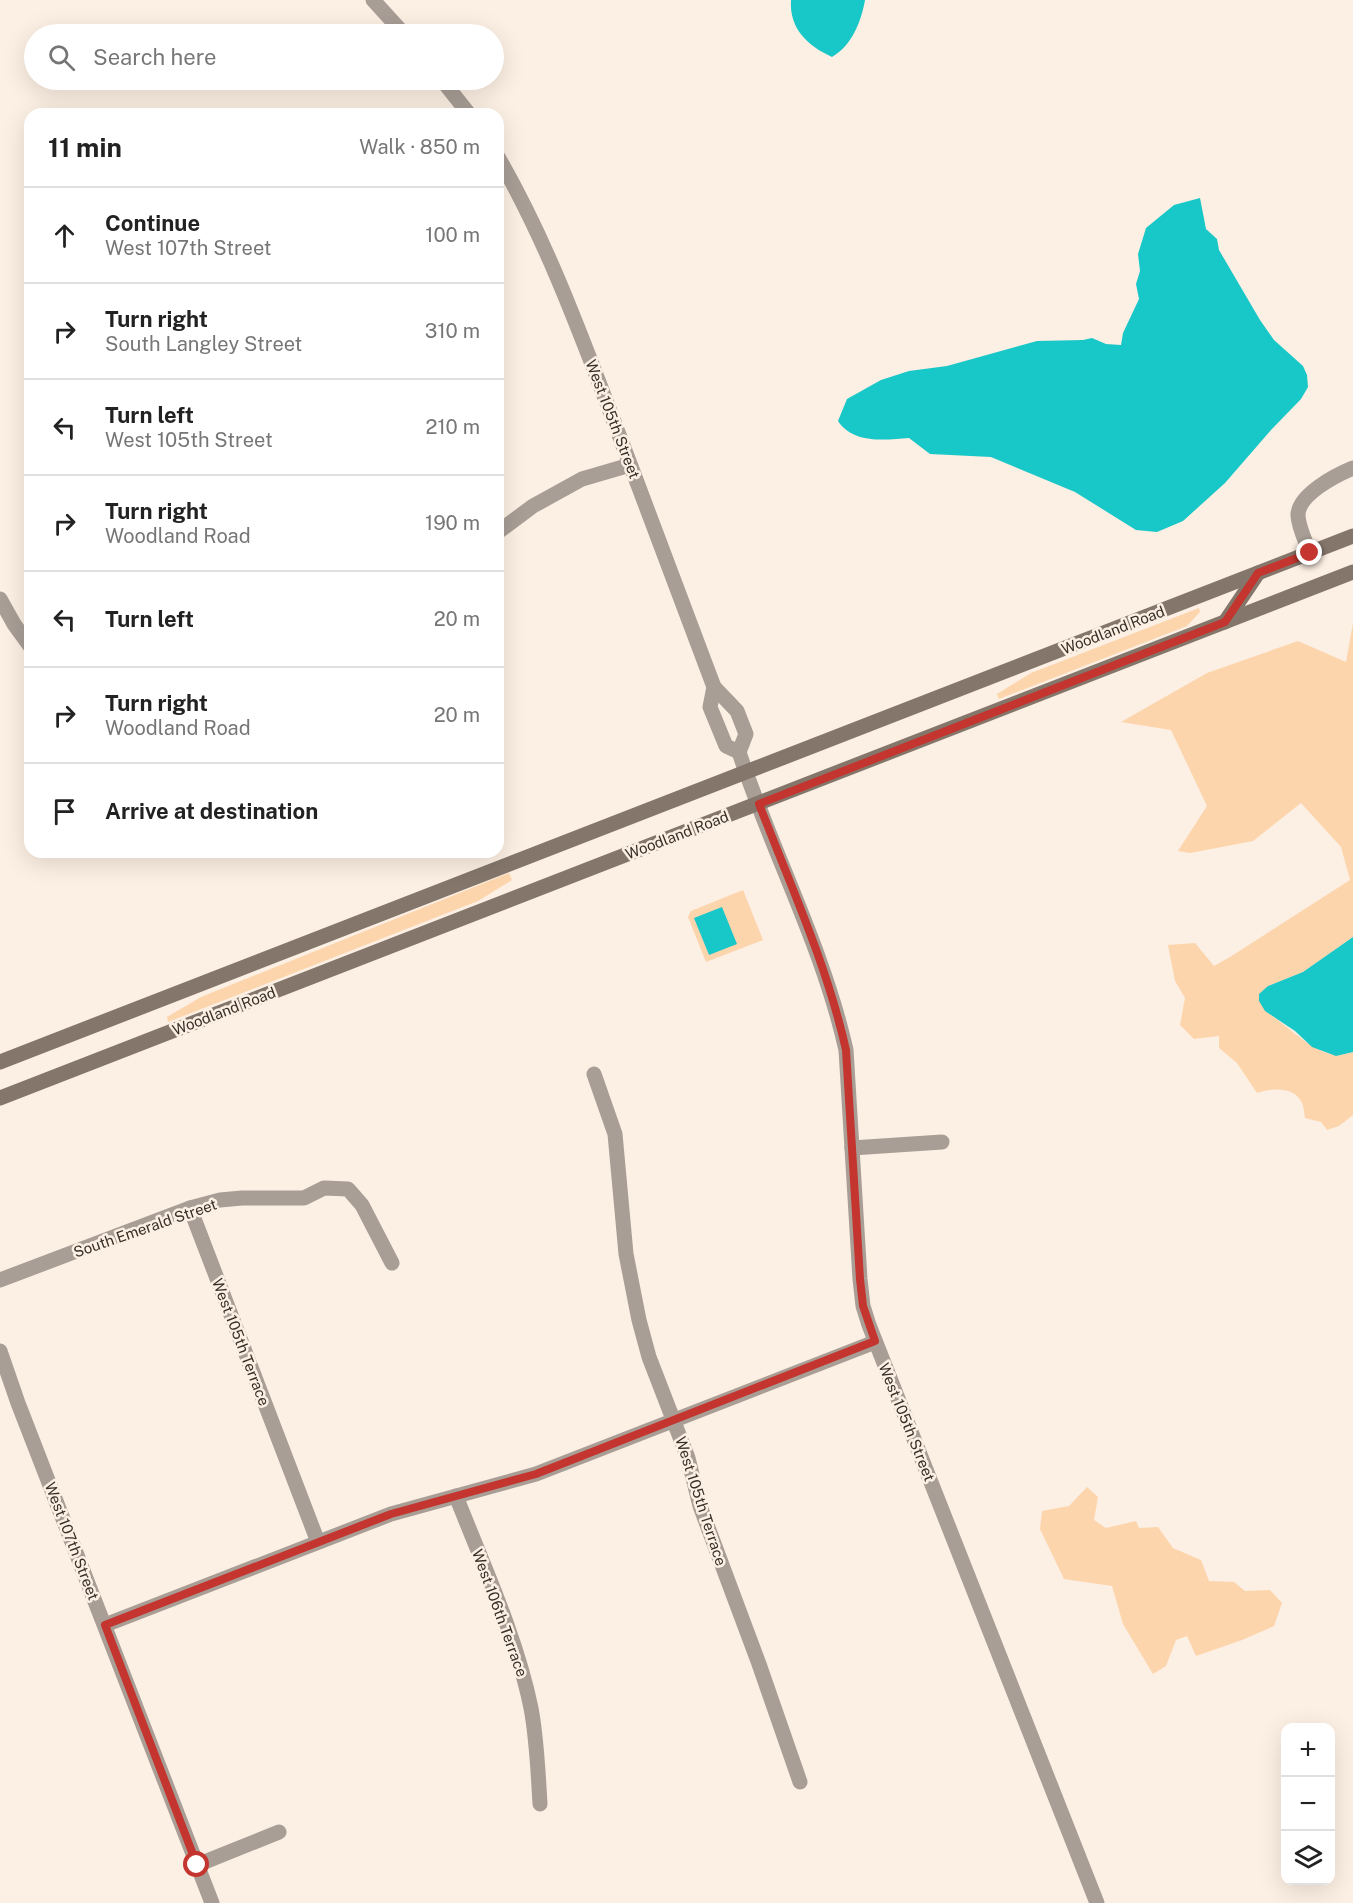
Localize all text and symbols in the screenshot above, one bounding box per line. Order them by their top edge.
search box [24,24,504,90]
icon: search [45,41,78,74]
text: Search here [93,44,217,70]
text: 11 min [48,132,122,163]
text: Walk · 850 m [359,135,480,159]
text: Continue [105,210,200,236]
icon: ahead [48,219,81,252]
text: 100 m [425,223,480,247]
text: West 107th Street [105,236,272,260]
text: Turn right [105,306,208,332]
icon: right [48,315,81,348]
text: 310 m [425,319,480,343]
text: South Langley Street [105,332,302,356]
street label: West 105th Street [583,357,644,481]
text: Turn left [105,402,194,428]
icon: left [48,411,81,444]
text: 210 m [426,415,480,439]
text: West 105th Street [105,428,273,452]
text: Turn right [105,498,208,524]
icon: right [48,507,81,540]
text: 190 m [425,511,480,535]
text: Woodland Road [105,524,251,548]
route end [1296,539,1322,565]
icon: left [48,603,81,636]
street label: Woodland Road [1059,603,1167,657]
text: Turn left [105,606,194,632]
text: 20 m [434,607,480,631]
text: Turn right [105,690,208,716]
icon: right [48,699,81,732]
text: 20 m [434,703,480,727]
text: Woodland Road [105,716,251,740]
icon: arrive [48,795,81,828]
text: Arrive at destination [105,798,318,824]
street label: Woodland Road [623,808,731,862]
street label: Woodland Road [170,984,278,1038]
street label: South Emerald Street [71,1195,219,1261]
street label: West 105th Terrace [209,1276,273,1408]
street label: West 105th Street [876,1360,939,1484]
street label: West 105th Terrace [672,1434,730,1568]
street label: West 107th Street [42,1480,102,1603]
street label: West 106th Terrace [469,1547,531,1679]
map controls [1281,1723,1335,1885]
button: + [1281,1723,1335,1777]
button: − [1281,1777,1335,1831]
button: layers [1281,1831,1335,1885]
route start [183,1851,209,1877]

